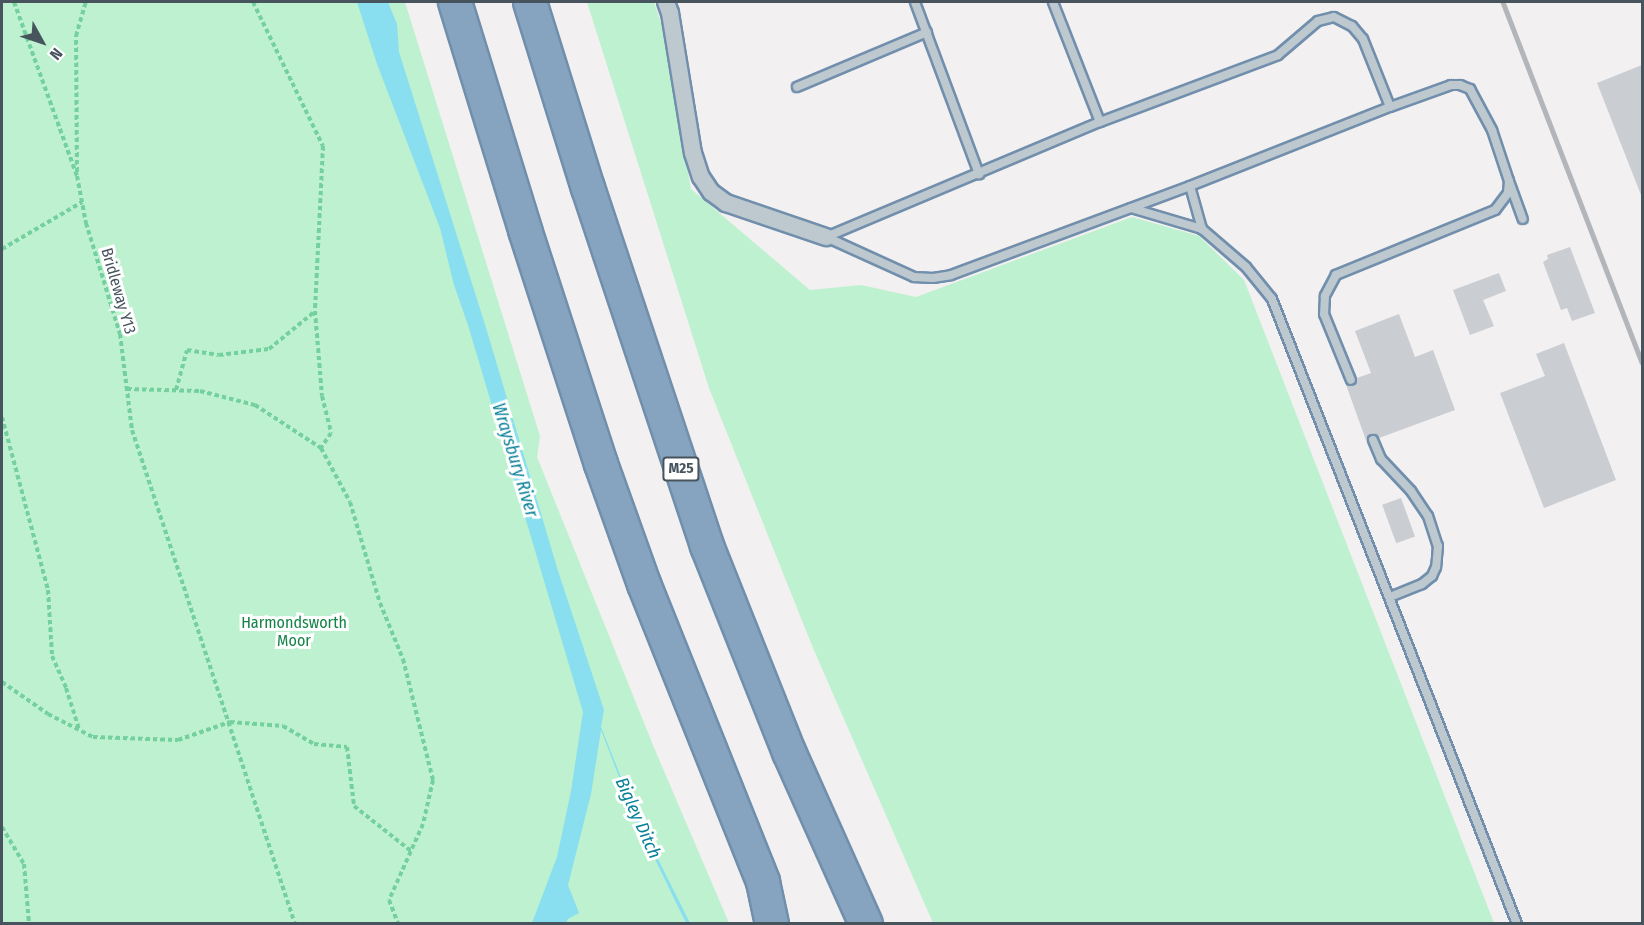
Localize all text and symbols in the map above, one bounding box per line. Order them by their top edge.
north arrow [12,12,72,72]
text: N [46,44,67,64]
street label: Bridleway Y13 [97,246,139,336]
water label: Wraysbury River [487,400,543,520]
road number: M25 [662,457,700,481]
park label: Harmondsworth Moor [241,613,347,651]
water label: Bigley Ditch [610,774,666,862]

